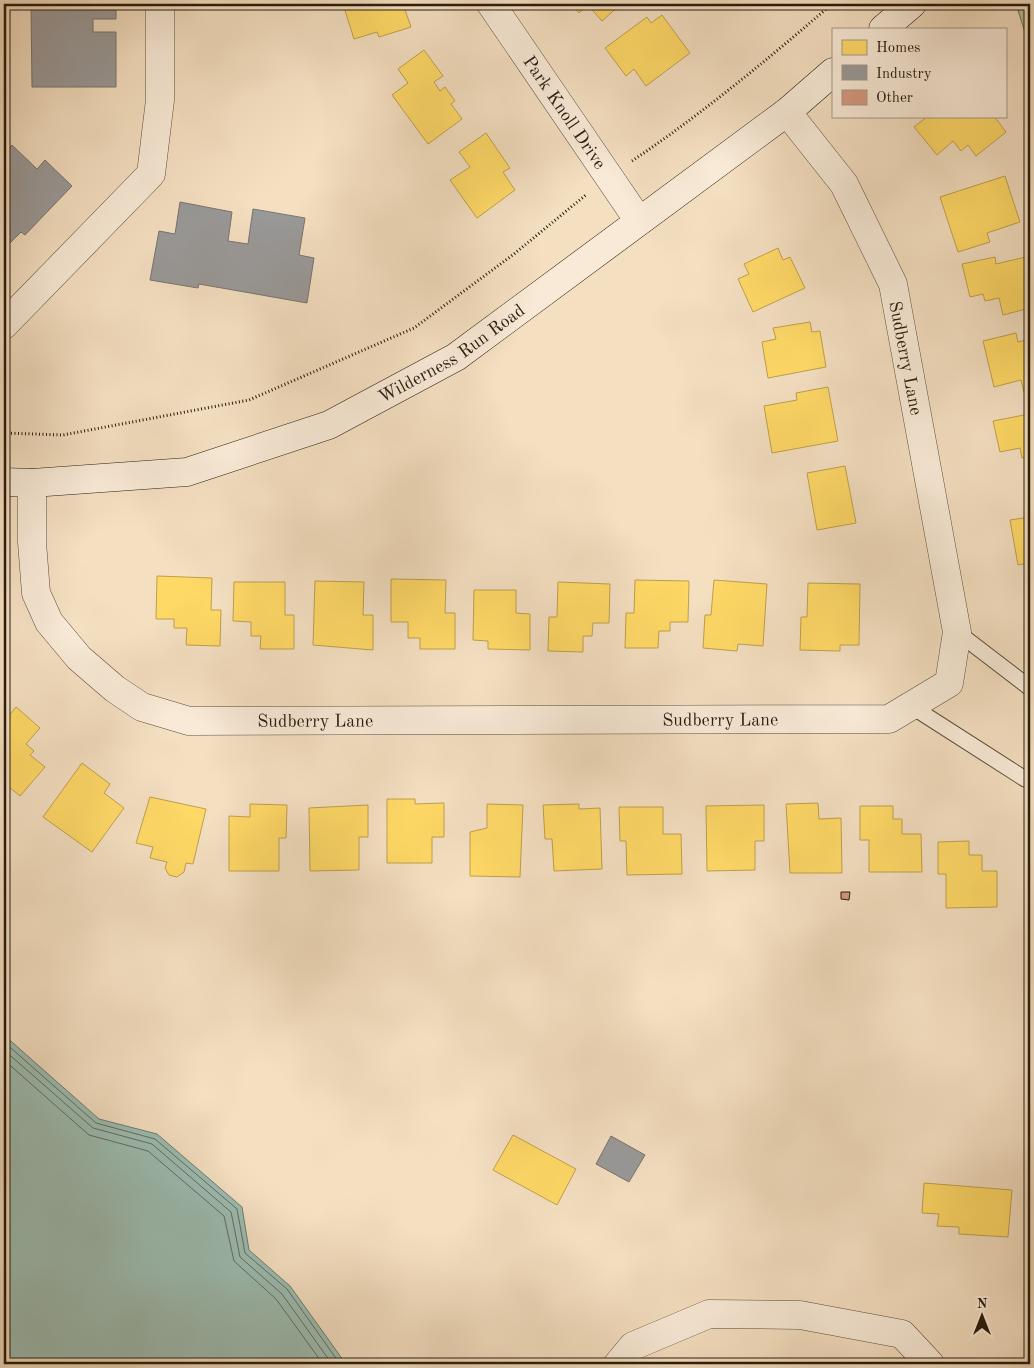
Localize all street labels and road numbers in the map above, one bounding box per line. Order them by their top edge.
street label: Park Knoll Drive [519,53,609,173]
street label: Sudberry Lane [885,300,925,417]
street label: Wilderness Run Road [376,301,528,407]
street label: Sudberry Lane [662,711,778,730]
street label: Sudberry Lane [257,712,373,731]

